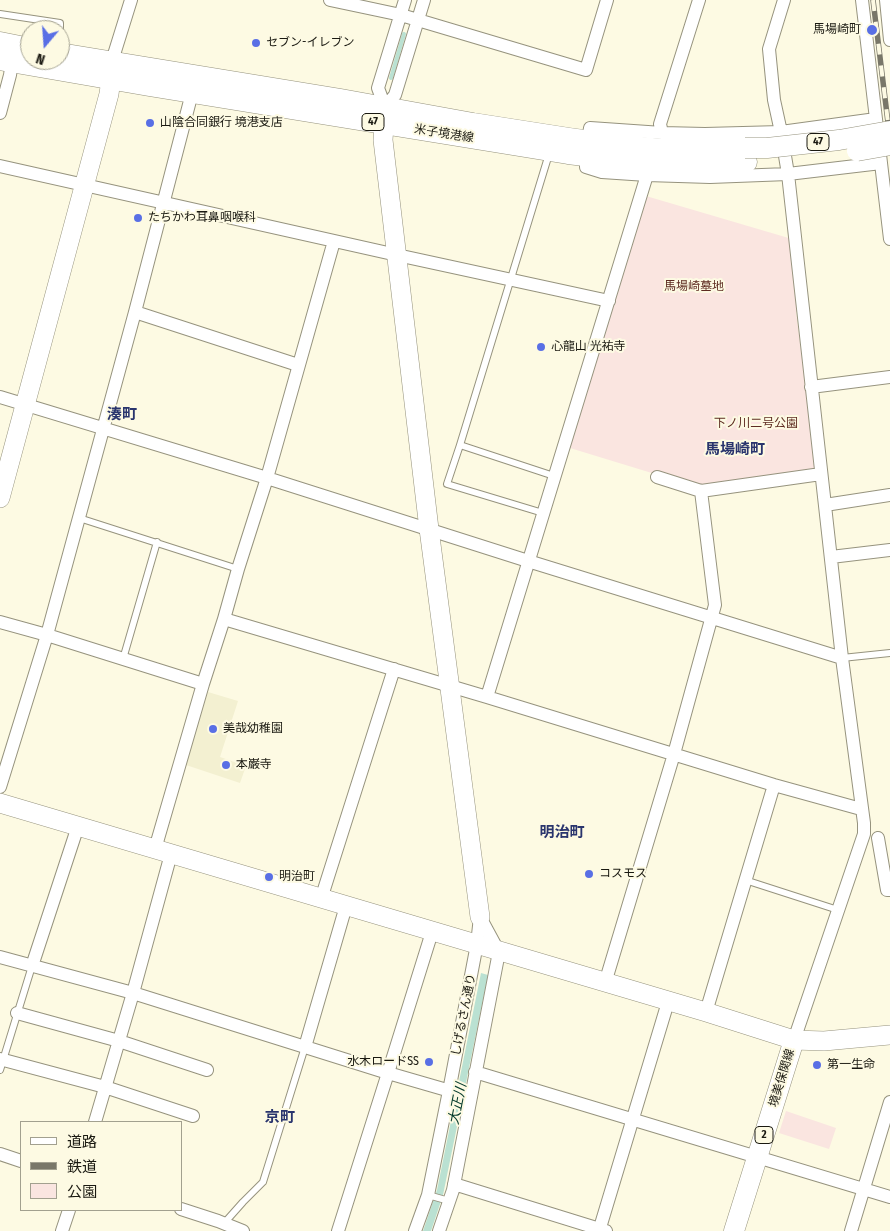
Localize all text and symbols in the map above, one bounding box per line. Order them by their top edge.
north arrow [20,20,70,70]
place label: 馬場崎町 [813,23,861,37]
marker: 馬場崎町 [865,23,879,37]
place label: セブン-イレブン [266,36,354,50]
marker: セブン-イレブン [250,37,262,49]
text: N [34,49,47,68]
road number: 47 [362,114,384,130]
place label: 山陰合同銀行 境港支店 [160,116,283,130]
marker: 山陰合同銀行 境港支店 [144,117,156,129]
street label: 米子境港線 [413,122,475,146]
road number: 47 [807,134,829,150]
place label: たちかわ耳鼻咽喉科 [148,211,256,225]
marker: たちかわ耳鼻咽喉科 [132,212,144,224]
park label: 馬場崎墓地 [664,280,724,294]
place label: 心龍山 光祐寺 [551,340,626,354]
marker: 心龍山 光祐寺 [535,341,547,353]
district label: 湊町 [107,406,137,424]
park label: 下ノ川二号公園 [714,417,798,431]
district label: 馬場崎町 [705,441,765,459]
place label: 美哉幼稚園 [223,722,283,736]
marker: 美哉幼稚園 [207,723,219,735]
place label: 本巌寺 [236,758,272,772]
marker: 本巌寺 [220,759,232,771]
district label: 明治町 [540,824,584,842]
place label: コスモス [599,867,647,881]
marker: コスモス [583,868,595,880]
place label: 明治町 [279,870,315,884]
marker: 明治町 [263,871,275,883]
street label: しげるさん通り [449,972,479,1058]
street label: 境美保関線 [766,1047,798,1109]
place label: 水木ロードSS [347,1055,419,1069]
marker: 水木ロードSS [423,1056,435,1068]
place label: 第一生命 [827,1058,875,1072]
marker: 第一生命 [811,1059,823,1071]
water label: 大正川 [446,1082,470,1126]
district label: 京町 [265,1109,295,1127]
legend [20,1121,182,1211]
road number: 2 [755,1126,773,1144]
text: 道路 [67,1133,97,1151]
text: 鉄道 [67,1158,97,1176]
text: 公園 [67,1183,97,1201]

